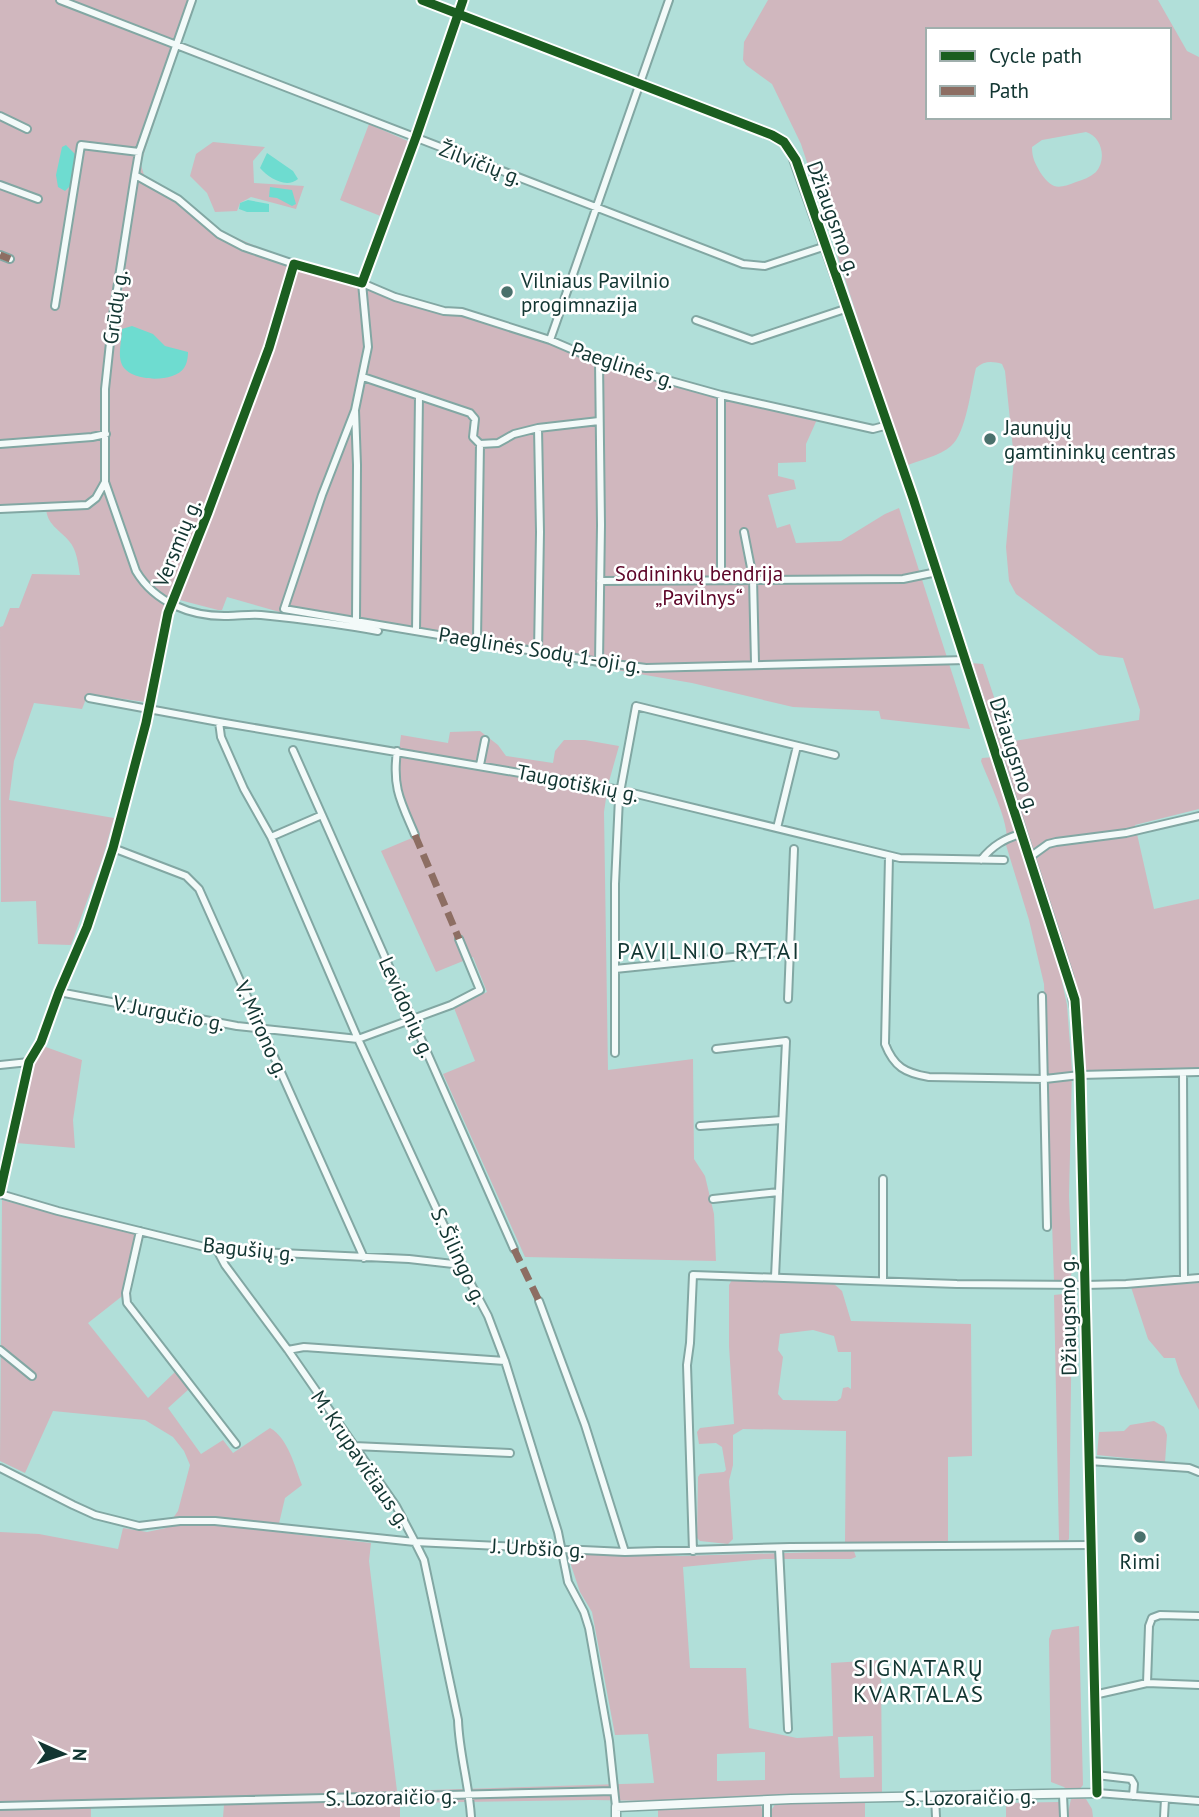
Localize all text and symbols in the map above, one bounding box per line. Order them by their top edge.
legend [926,28,1171,119]
text: Cycle path [989,42,1082,69]
text: Path [989,77,1029,104]
street label: Žilvičių g. [436,135,526,191]
street label: Džiaugsmo g. [801,157,867,279]
place label: Vilniaus Pavilnio progimnazija [520,267,670,318]
street label: Grūdų g. [96,268,134,346]
marker: Vilniaus Pavilnio progimnazija [499,284,515,300]
street label: Paeglinės g. [568,336,678,394]
place label: Jaunųjų gamtininkų centras [1003,414,1176,465]
marker: Jaunųjų gamtininkų centras [982,431,998,447]
street label: Versmių g. [147,495,207,592]
park label: Sodininkų bendrija „Pavilnys“ [615,560,783,611]
street label: Paeglinės Sodų 1-oji g. [437,621,643,679]
street label: Džiaugsmo g. [984,694,1046,816]
street label: Taugotiškių g. [515,758,641,808]
district label: PAVILNIO RYTAI [617,936,801,965]
street label: Levidonių g. [373,952,441,1062]
street label: V. Mirono g. [228,975,295,1082]
street label: V. Jurgučio g. [110,989,227,1037]
street label: S. Šilingo g. [425,1203,493,1309]
street label: Bagušių g. [202,1231,296,1267]
street label: Džiaugsmo g. [1053,1256,1083,1376]
street label: M. Krupavičiaus g. [305,1385,417,1533]
marker: Rimi [1132,1529,1148,1545]
street label: J. Urbšio g. [489,1532,586,1564]
place label: Rimi [1120,1548,1160,1575]
district label: SIGNATARŲ KVARTALAS [853,1653,985,1708]
north arrow [28,1719,98,1789]
text: N [68,1748,92,1762]
street label: S. Lozoraičio g. [325,1782,457,1812]
street label: S. Lozoraičio g. [904,1782,1036,1812]

